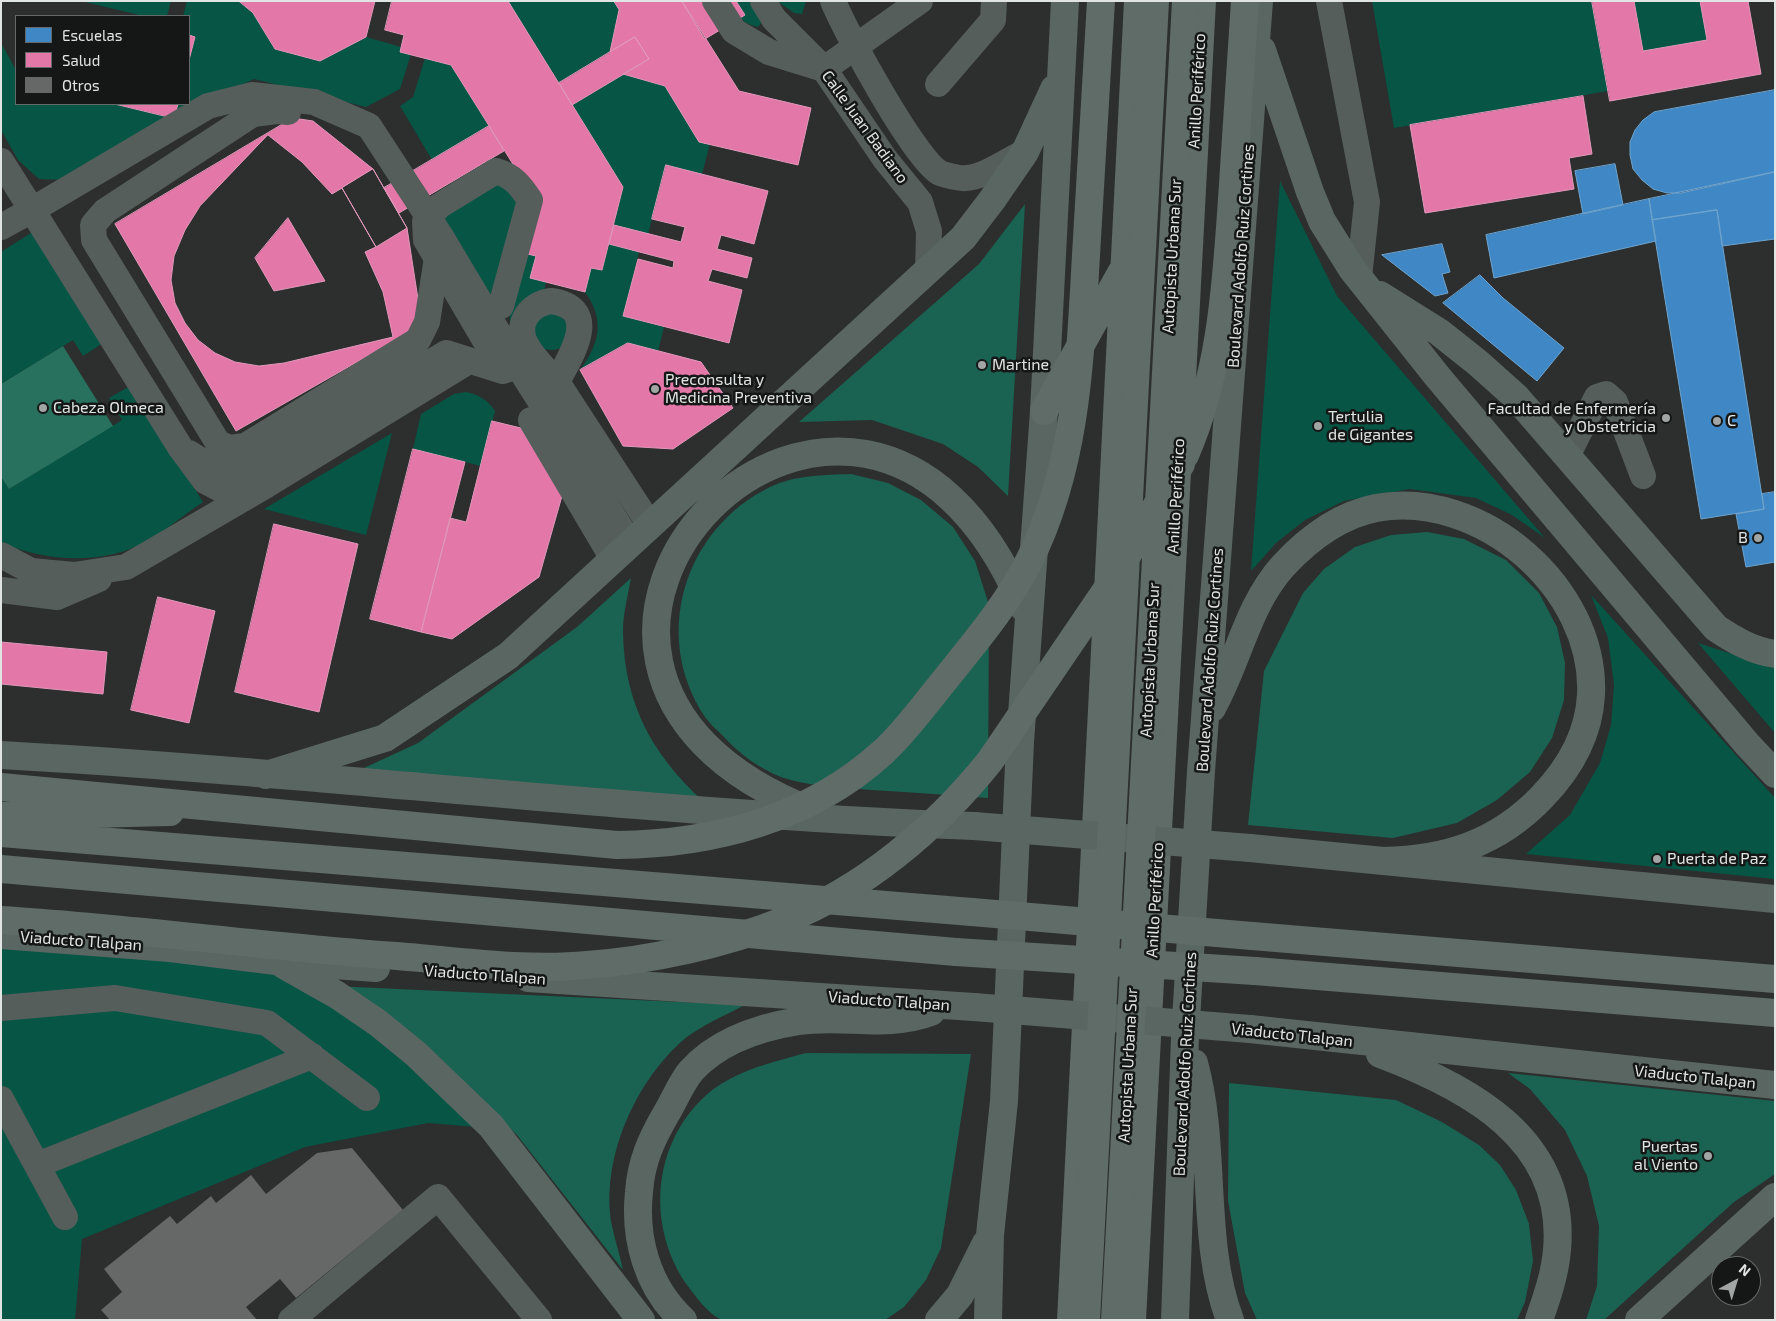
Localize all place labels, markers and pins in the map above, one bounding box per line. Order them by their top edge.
place label: Martine [992,355,1049,375]
marker: Martine [976,359,988,371]
place label: Preconsulta y Medicina Preventiva [665,370,812,408]
marker: Preconsulta y Medicina Preventiva [649,383,661,395]
place label: Cabeza Olmeca [53,398,164,418]
place label: Facultad de Enfermería y Obstetricia [1487,399,1656,437]
marker: Cabeza Olmeca [37,402,49,414]
place label: Tertulia de Gigantes [1328,407,1413,445]
place label: C [1727,411,1736,431]
marker: Facultad de Enfermería y Obstetricia [1660,412,1672,424]
marker: C [1711,415,1723,427]
marker: Tertulia de Gigantes [1312,420,1324,432]
place label: B [1738,528,1748,548]
marker: B [1752,532,1764,544]
place label: Puerta de Paz [1667,849,1767,869]
marker: Puerta de Paz [1651,853,1663,865]
place label: Puertas al Viento [1634,1137,1698,1175]
marker: Puertas al Viento [1702,1150,1714,1162]

